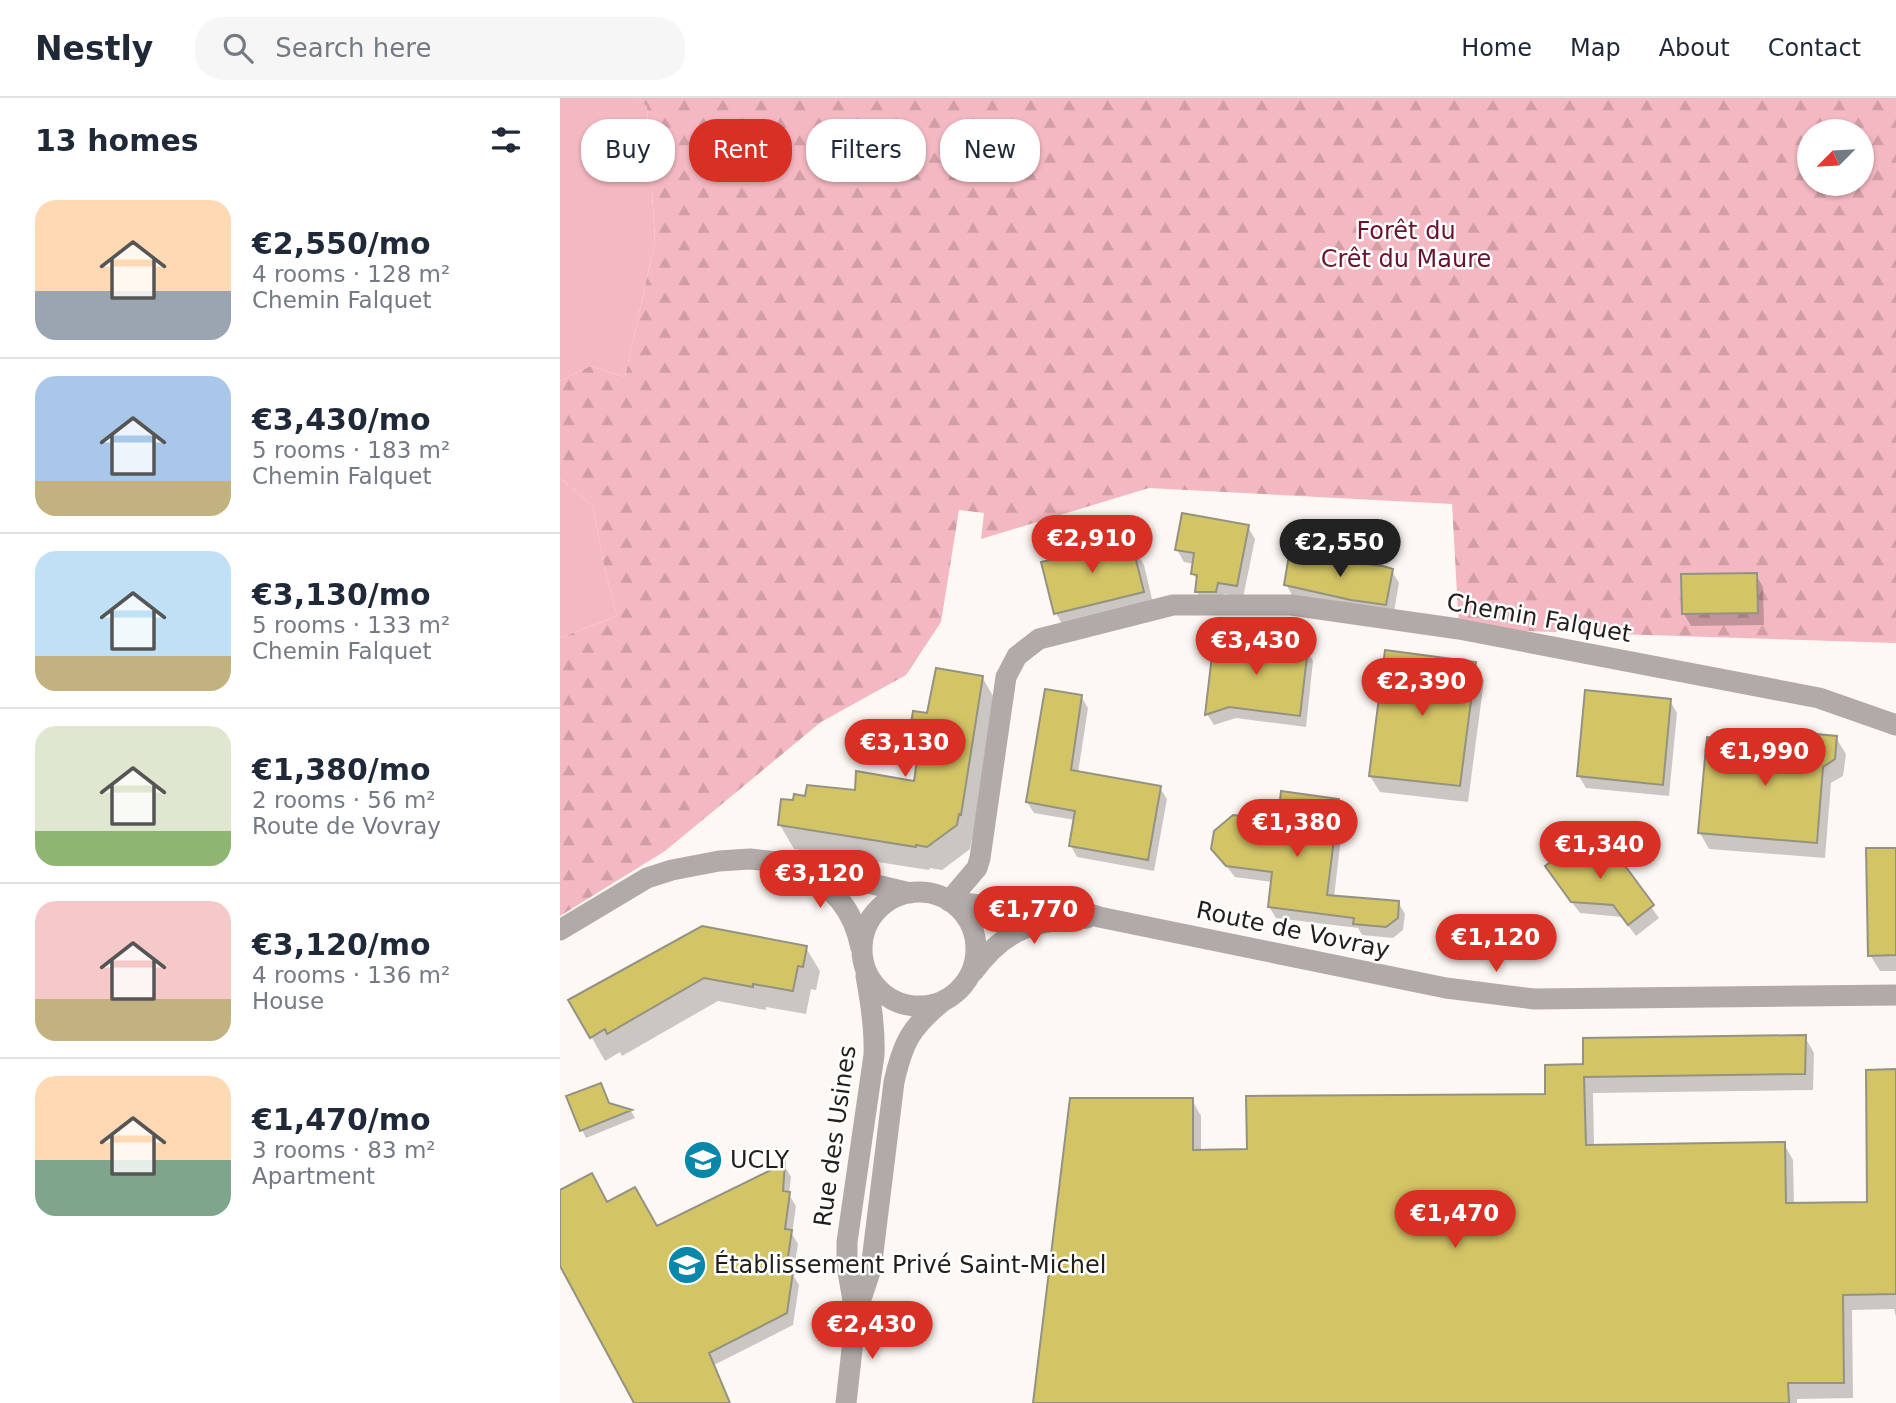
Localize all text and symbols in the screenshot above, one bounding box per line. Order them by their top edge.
search box [195,17,685,80]
text: Nestly [35,29,153,68]
icon: search [219,29,257,67]
text: Search here [275,33,431,63]
text: Home [1461,34,1532,62]
text: Map [1570,34,1621,62]
text: About [1659,34,1730,62]
text: Contact [1768,34,1861,62]
chip: Buy [581,119,675,182]
chip: Rent [689,119,792,182]
chip: Filters [806,119,926,182]
chip: New [940,119,1040,182]
north arrow [1797,119,1874,196]
map controls [1797,119,1874,196]
icon: filters [487,121,525,159]
text: 13 homes [35,123,199,158]
park label: Forêt du Crêt du Maure [1321,217,1491,273]
text: €2,550/mo [252,226,431,261]
icon: home [91,228,175,312]
text: 4 rooms · 128 m² [252,261,450,287]
text: Chemin Falquet [252,287,431,313]
text: €3,430/mo [252,402,431,437]
icon: home [91,404,175,488]
text: 5 rooms · 183 m² [252,437,450,463]
text: Chemin Falquet [252,463,431,489]
pin: €2,910 [1035,516,1149,575]
pin: €2,550 [1283,519,1397,579]
text: €2,910 [1048,525,1136,551]
text: €2,550 [1296,529,1384,555]
text: €3,130/mo [252,577,431,612]
icon: home [91,579,175,663]
street label: Chemin Falquet [1444,588,1634,648]
text: 5 rooms · 133 m² [252,612,450,638]
pin: €3,430 [1199,618,1313,677]
text: €3,430 [1212,627,1300,653]
text: Chemin Falquet [252,638,431,664]
pin: €2,390 [1365,658,1479,718]
text: €2,390 [1378,668,1466,694]
pin: €3,130 [848,720,962,779]
pin: €1,990 [1708,728,1822,788]
text: €3,130 [861,729,949,755]
text: €1,990 [1721,738,1809,764]
text: €1,380/mo [252,752,431,787]
icon: home [91,754,175,838]
text: 2 rooms · 56 m² [252,787,436,813]
pin: €1,380 [1240,800,1354,859]
text: €1,380 [1253,809,1341,835]
text: Route de Vovray [252,813,441,839]
pin: €1,340 [1543,822,1657,881]
text: €1,340 [1556,831,1644,857]
pin: €3,120 [763,850,877,910]
text: €3,120 [776,860,864,886]
pin: €1,770 [977,886,1091,946]
text: €1,770 [990,896,1078,922]
street label: Route de Vovray [1194,896,1392,964]
pin: €1,120 [1439,914,1553,974]
text: €1,120 [1452,924,1540,950]
text: €3,120/mo [252,927,431,962]
icon: home [91,929,175,1013]
text: 4 rooms · 136 m² [252,962,450,988]
text: House [252,988,324,1014]
street label: Rue des Usines [808,1044,862,1228]
text: €1,470/mo [252,1102,431,1137]
icon: home [91,1104,175,1188]
text: 3 rooms · 83 m² [252,1137,436,1163]
school or university icon: UCLY [682,1139,724,1181]
place label: UCLY [730,1146,790,1174]
text: Apartment [252,1163,375,1189]
pin: €1,470 [1398,1190,1512,1250]
text: €1,470 [1411,1200,1499,1226]
school or university icon: Établissement Privé Saint-Michel [666,1244,708,1286]
place label: Établissement Privé Saint-Michel [714,1250,1106,1279]
pin: €2,430 [815,1302,929,1361]
text: €2,430 [828,1311,916,1337]

